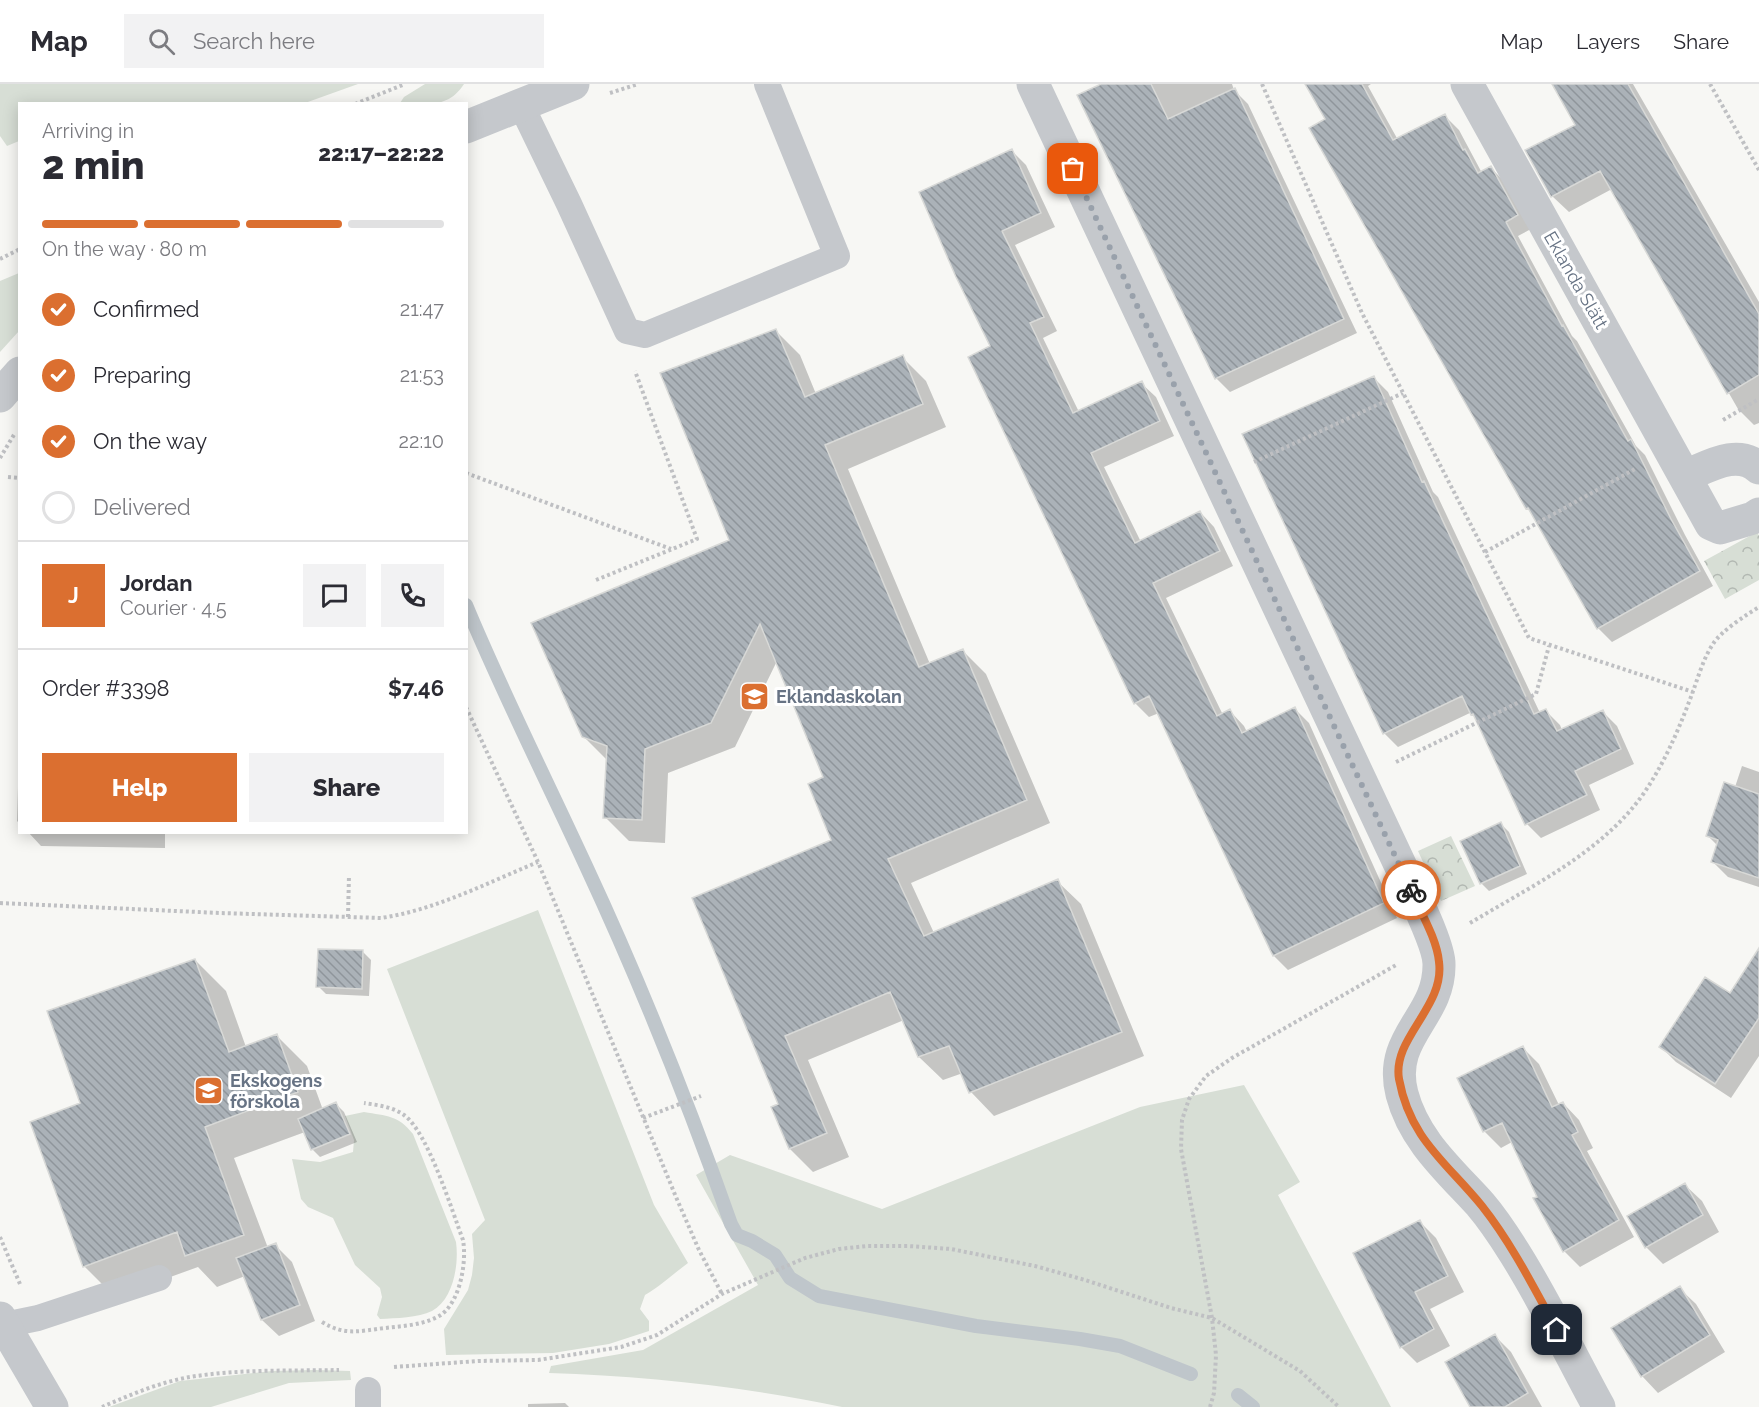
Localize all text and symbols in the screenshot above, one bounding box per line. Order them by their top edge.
search box [124,14,544,68]
text: Map [30,25,88,58]
icon: search [145,25,178,58]
text: Search here [193,28,315,54]
text: Map [1500,29,1543,54]
text: Layers [1576,29,1640,54]
text: Share [1673,29,1729,54]
text: Arriving in [42,119,134,143]
text: 22:17–22:22 [318,140,444,166]
text: 2 min [42,142,145,188]
pin [1047,143,1098,194]
icon: bag [1056,152,1089,185]
street label: Eklanda Slätt [1540,228,1612,332]
text: On the way · 80 m [42,237,207,261]
icon: check [42,293,75,326]
text: Confirmed [93,296,200,322]
text: 21:47 [400,297,444,321]
icon: check [42,359,75,392]
text: Preparing [93,362,191,388]
text: 21:53 [400,363,444,387]
icon: check [42,425,75,458]
text: On the way [93,428,207,454]
text: 22:10 [399,429,444,453]
text: Delivered [93,494,191,520]
button: chat [303,564,366,627]
button: phone [381,564,444,627]
text: Jordan [120,570,192,596]
text: J [68,582,79,608]
text: Courier · 4.5 [120,596,227,620]
text: Order #3398 [42,675,170,701]
text: $7.46 [388,675,444,701]
school or university icon: Eklandaskolan [739,680,771,712]
place label: Eklandaskolan [776,686,902,707]
button: Help [42,753,237,822]
button: Share [249,753,444,822]
courier [1381,860,1441,920]
icon: bike [1395,874,1428,907]
place label: Ekskogens förskola [230,1070,322,1112]
school or university icon: Ekskogens förskola [193,1074,225,1106]
pin [1531,1304,1582,1355]
icon: home [1540,1313,1573,1346]

